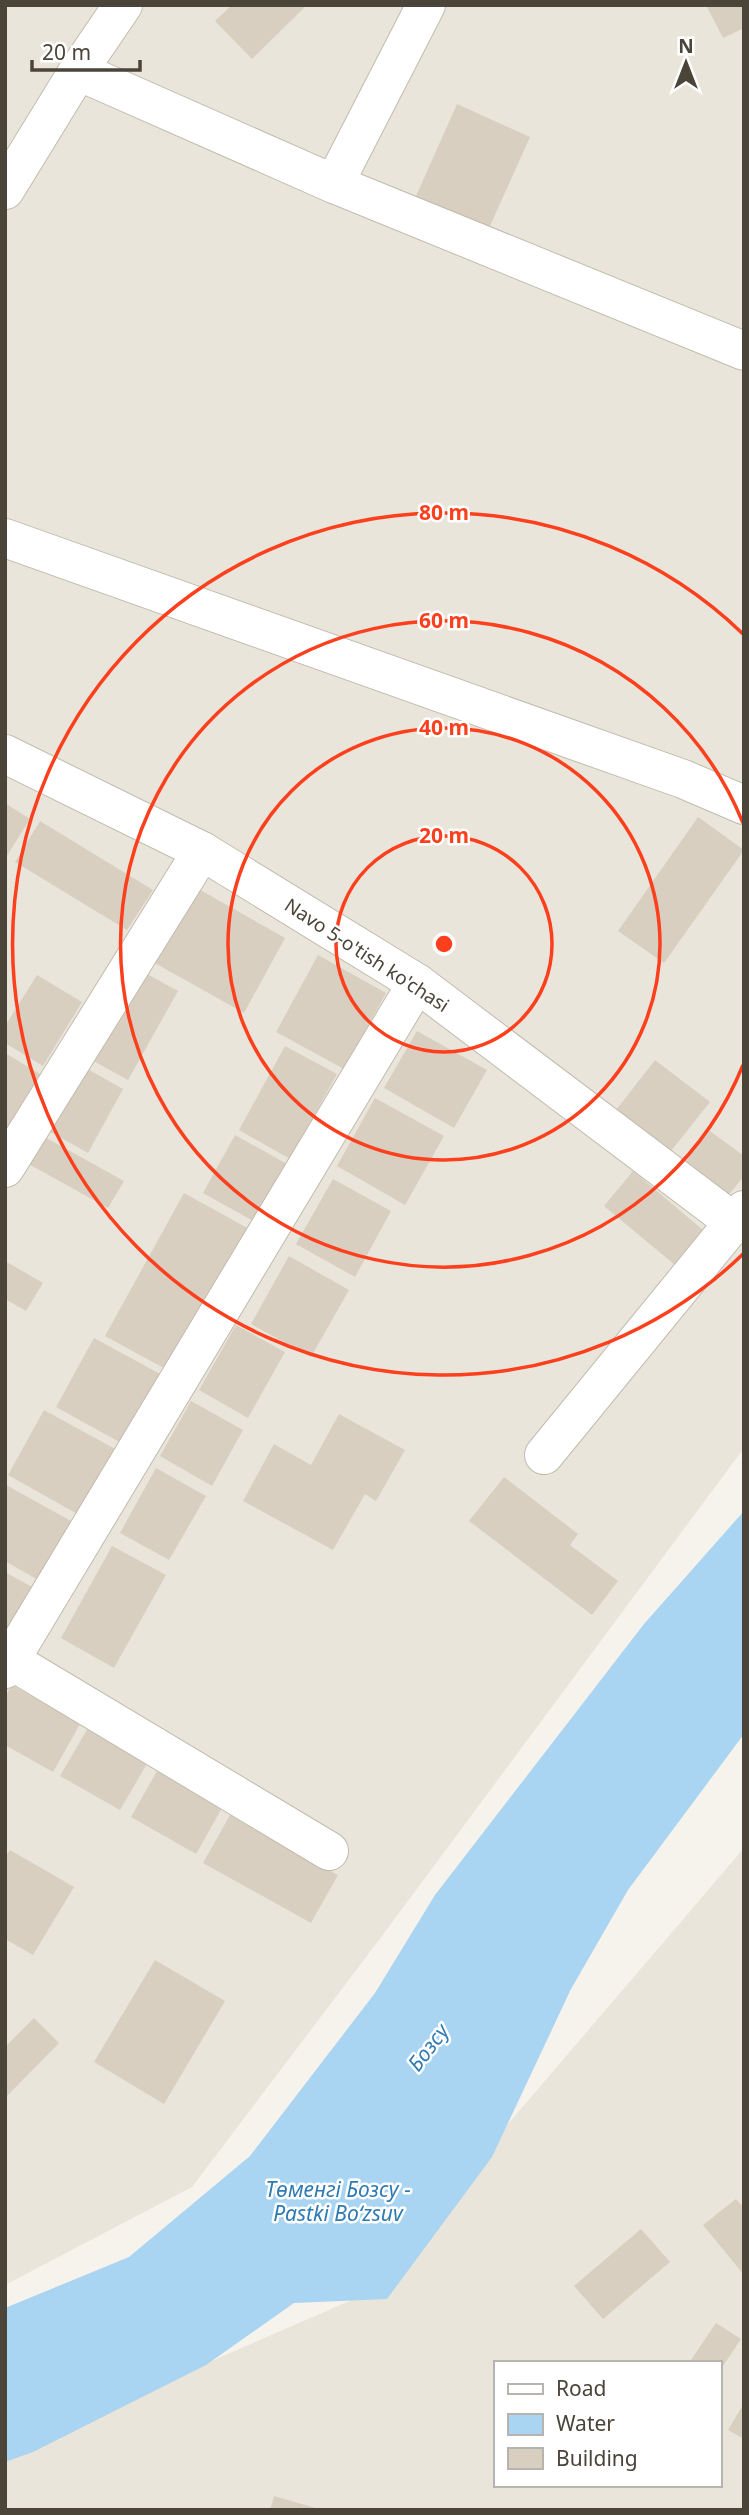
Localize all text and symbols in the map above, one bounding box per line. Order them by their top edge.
scale bar [32,28,140,72]
north arrow [651,28,721,98]
text: N [678,33,694,59]
text: 20 m [42,38,91,66]
text: 80 m [419,498,469,526]
text: 60 m [419,606,469,634]
text: 40 m [419,713,469,741]
text: 20 m [419,821,469,849]
street label: Navo 5-o'tish ko'chasi [280,892,454,1018]
centre of rings [432,932,456,956]
water label: Бозсу [401,2017,455,2076]
water label: Төменгі Бозсу - Pastki Boʻzsuv [265,2175,411,2227]
legend [494,2361,721,2487]
text: Road [556,2374,606,2402]
text: Water [556,2409,615,2437]
text: Building [556,2444,638,2472]

